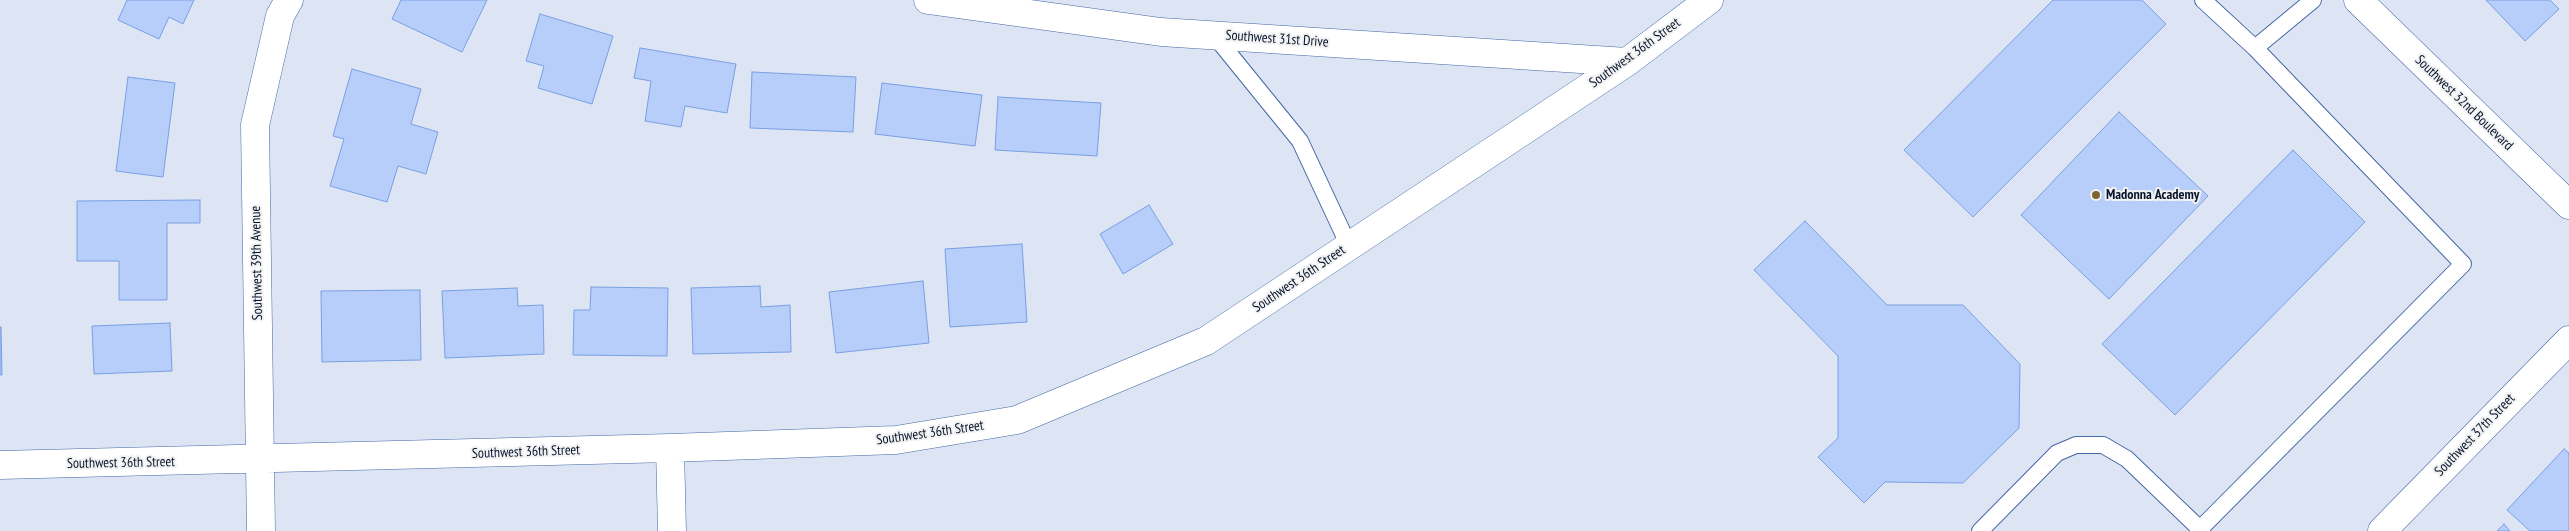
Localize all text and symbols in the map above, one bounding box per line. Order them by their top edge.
street label: Southwest 36th Street [1586,14,1684,92]
street label: Southwest 31st Drive [1225,27,1329,51]
street label: Southwest 32nd Boulevard [2411,52,2517,154]
place label: Madonna Academy [2106,187,2199,203]
marker: Madonna Academy [2090,189,2102,201]
street label: Southwest 39th Avenue [248,206,266,320]
street label: Southwest 36th Street [1249,242,1349,316]
street label: Southwest 37th Street [2431,390,2519,480]
street label: Southwest 36th Street [875,417,985,449]
street label: Southwest 36th Street [472,442,580,462]
street label: Southwest 36th Street [67,454,175,472]

